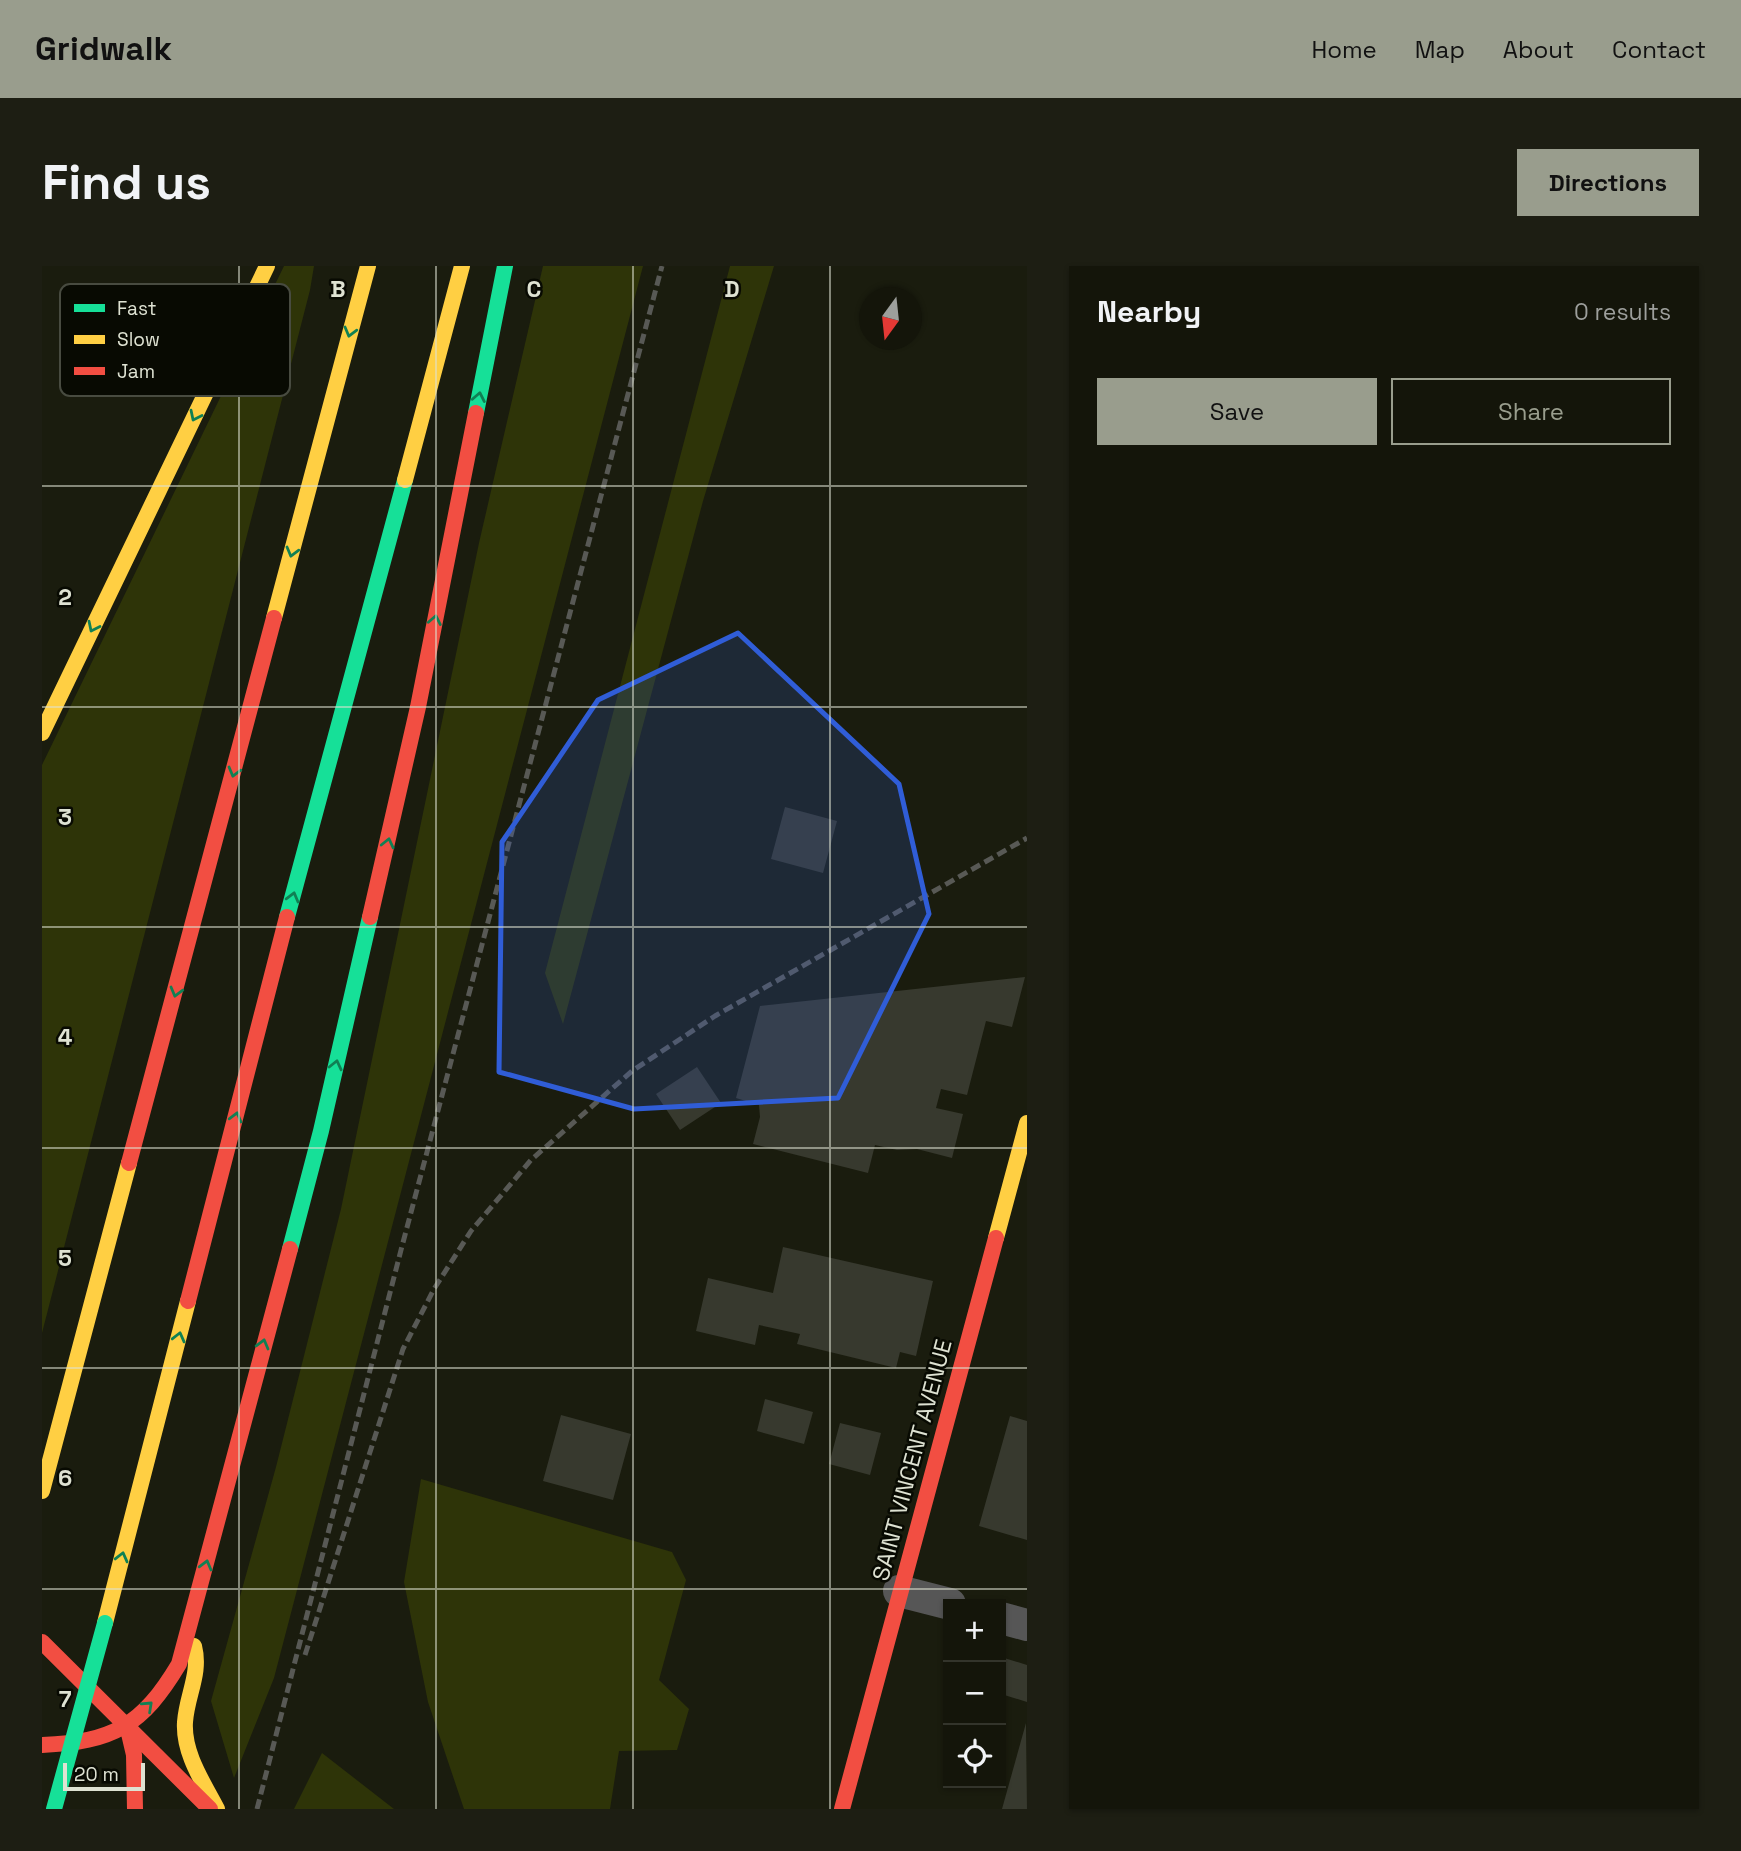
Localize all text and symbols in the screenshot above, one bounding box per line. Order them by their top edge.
text: Gridwalk [35,28,172,70]
text: Home [1311,34,1377,65]
text: Map [1415,34,1465,65]
text: About [1503,34,1574,65]
text: Contact [1612,34,1706,65]
button: Directions [1517,149,1699,216]
text: Find us [42,151,211,213]
text: B [330,274,346,304]
text: C [527,274,541,304]
text: D [724,274,740,304]
legend [60,284,290,396]
north arrow [859,287,922,350]
text: Nearby [1097,292,1201,331]
text: Fast [117,296,157,321]
text: 0 results [1574,297,1671,327]
one-way arrow [344,326,358,338]
text: Slow [117,327,160,352]
text: Jam [117,359,155,384]
button: Save [1097,378,1377,445]
button: Share [1391,378,1671,445]
one-way arrow [471,391,486,403]
one-way arrow [190,409,204,421]
one-way arrow [286,546,300,558]
text: 2 [58,582,72,612]
one-way arrow [427,615,442,627]
one-way arrow [87,620,101,632]
one-way arrow [228,766,242,778]
text: 3 [58,802,72,832]
one-way arrow [379,837,394,849]
one-way arrow [285,891,299,903]
one-way arrow [170,986,184,998]
text: 4 [58,1022,73,1052]
one-way arrow [328,1059,342,1071]
one-way arrow [228,1111,242,1123]
text: 5 [58,1243,72,1273]
one-way arrow [171,1331,185,1343]
street label: SAINT VINCENT AVENUE [865,1336,959,1584]
one-way arrow [255,1339,269,1351]
text: 6 [58,1463,72,1493]
one-way arrow [114,1551,128,1563]
one-way arrow [198,1559,212,1571]
map controls [943,1599,1006,1788]
button: + [943,1599,1006,1662]
button: − [943,1662,1006,1725]
text: 7 [59,1684,72,1714]
one-way arrow [140,1702,153,1714]
button: locate [943,1725,1006,1788]
scale bar [63,1760,145,1792]
text: 20 m [74,1762,119,1787]

